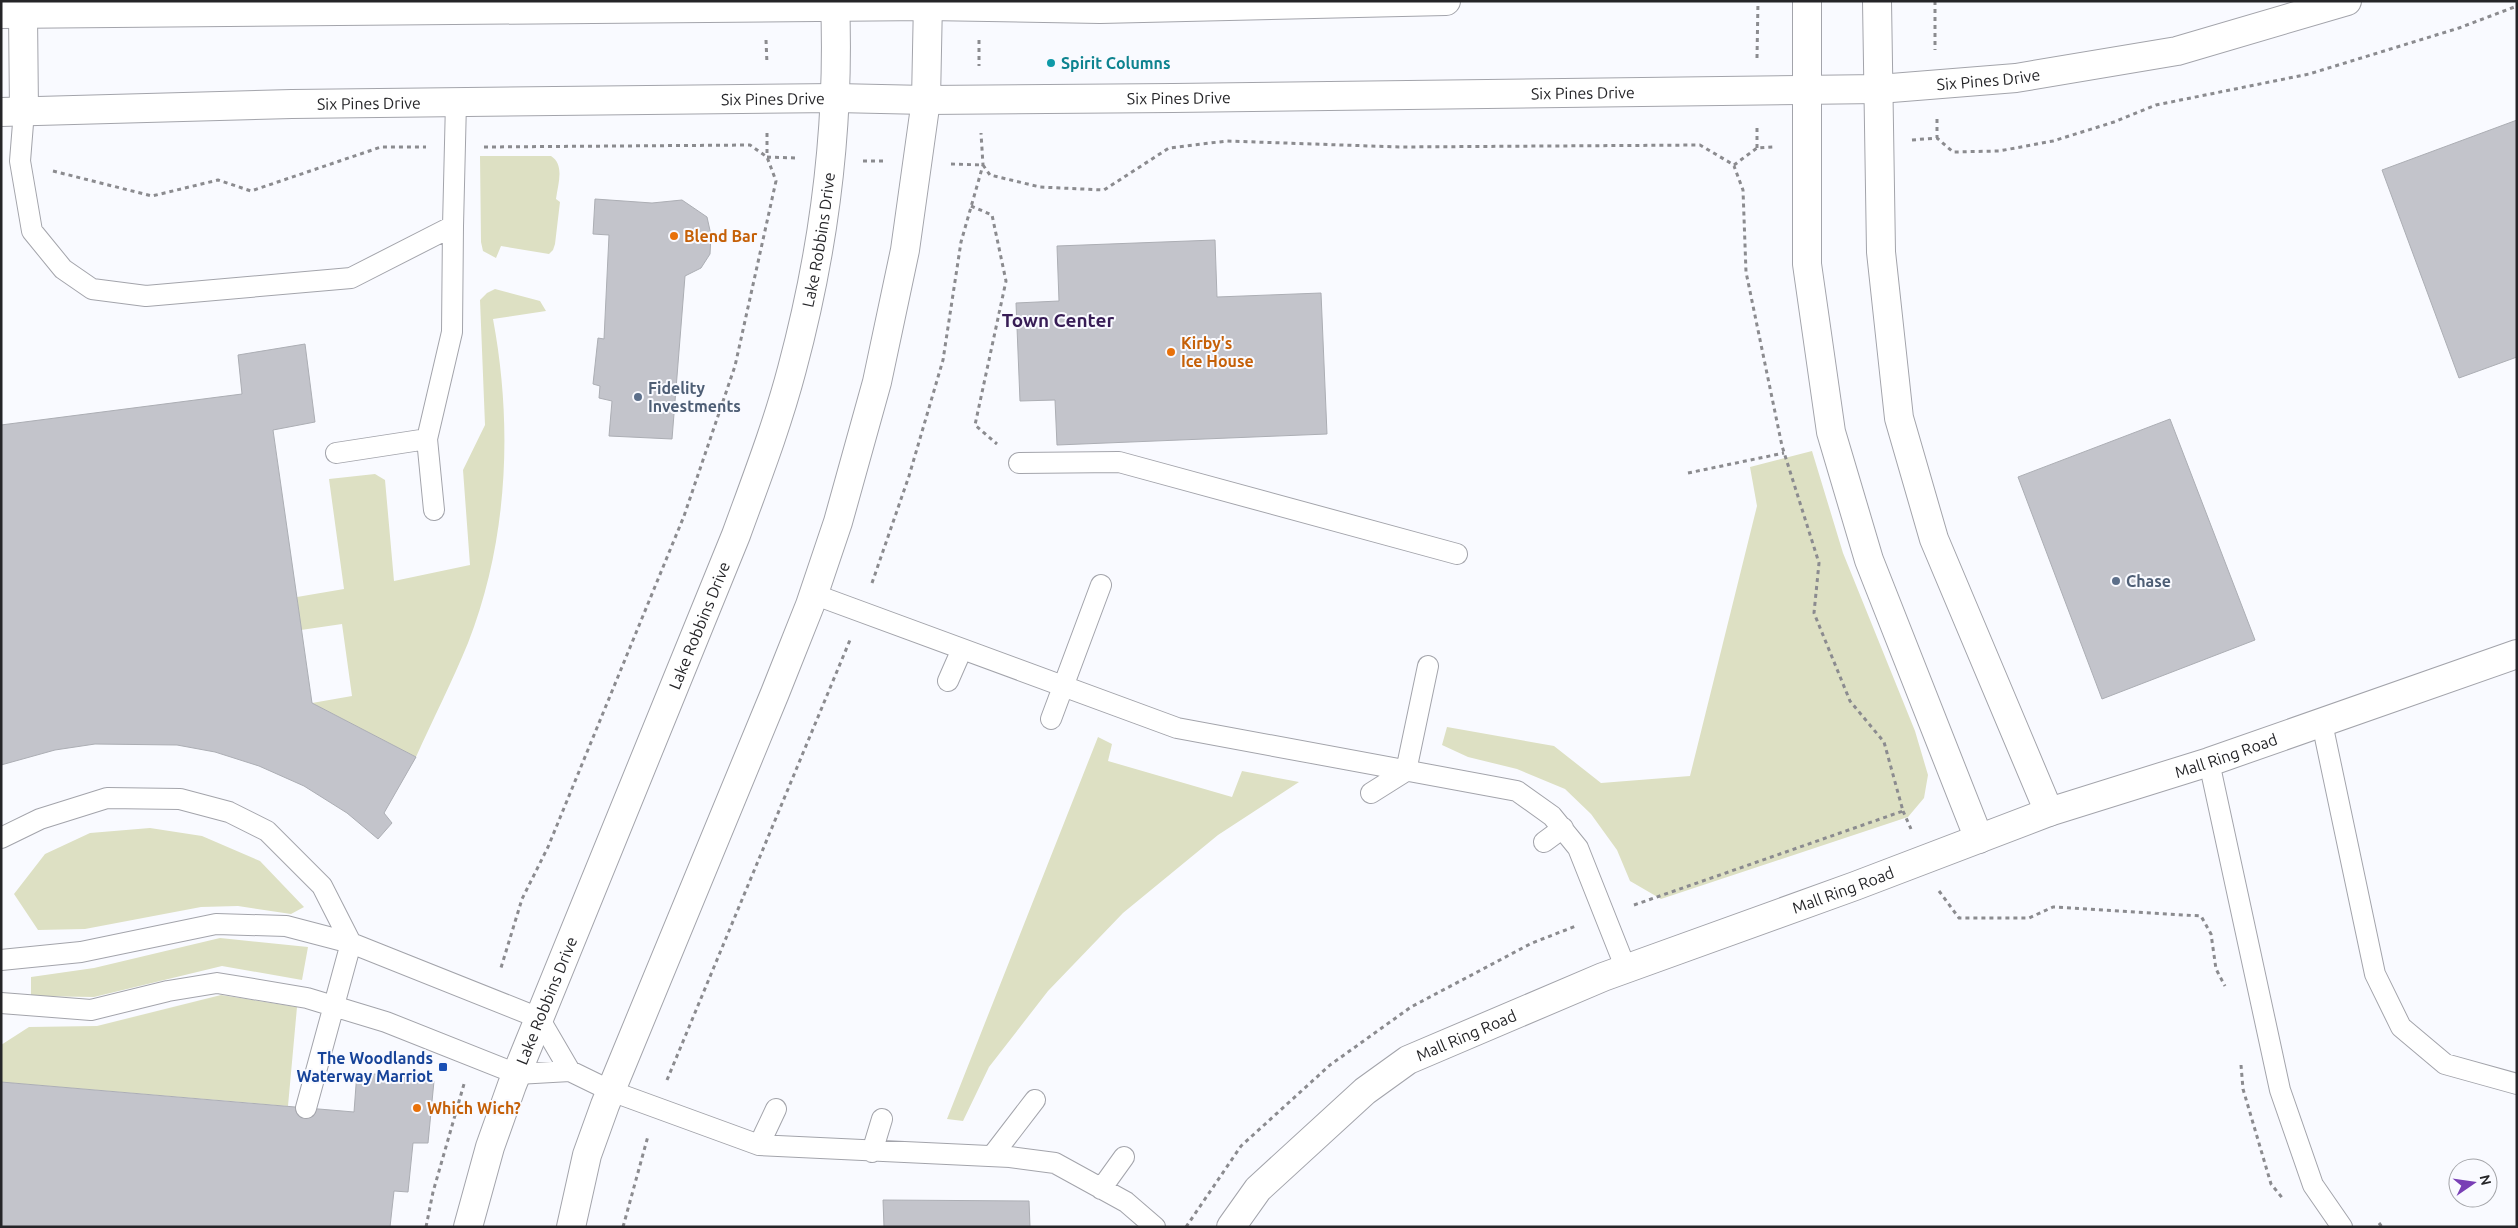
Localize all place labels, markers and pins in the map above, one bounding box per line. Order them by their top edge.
place label: Spirit Columns [1061,54,1170,72]
marker: Spirit Columns [1045,57,1057,69]
place label: Blend Bar [684,227,758,245]
marker: Blend Bar [668,230,680,242]
place label: Kirby's Ice House [1181,334,1254,370]
marker: Kirby's Ice House [1165,346,1177,358]
place label: Fidelity Investments [648,379,741,415]
marker: Fidelity Investments [632,391,644,403]
place label: Chase [2126,572,2171,590]
marker: Chase [2110,575,2122,587]
place label: The Woodlands Waterway Marriot [296,1049,433,1085]
marker: The Woodlands Waterway Marriot [437,1061,449,1073]
place label: Which Wich? [427,1099,521,1117]
marker: Which Wich? [411,1102,423,1114]

